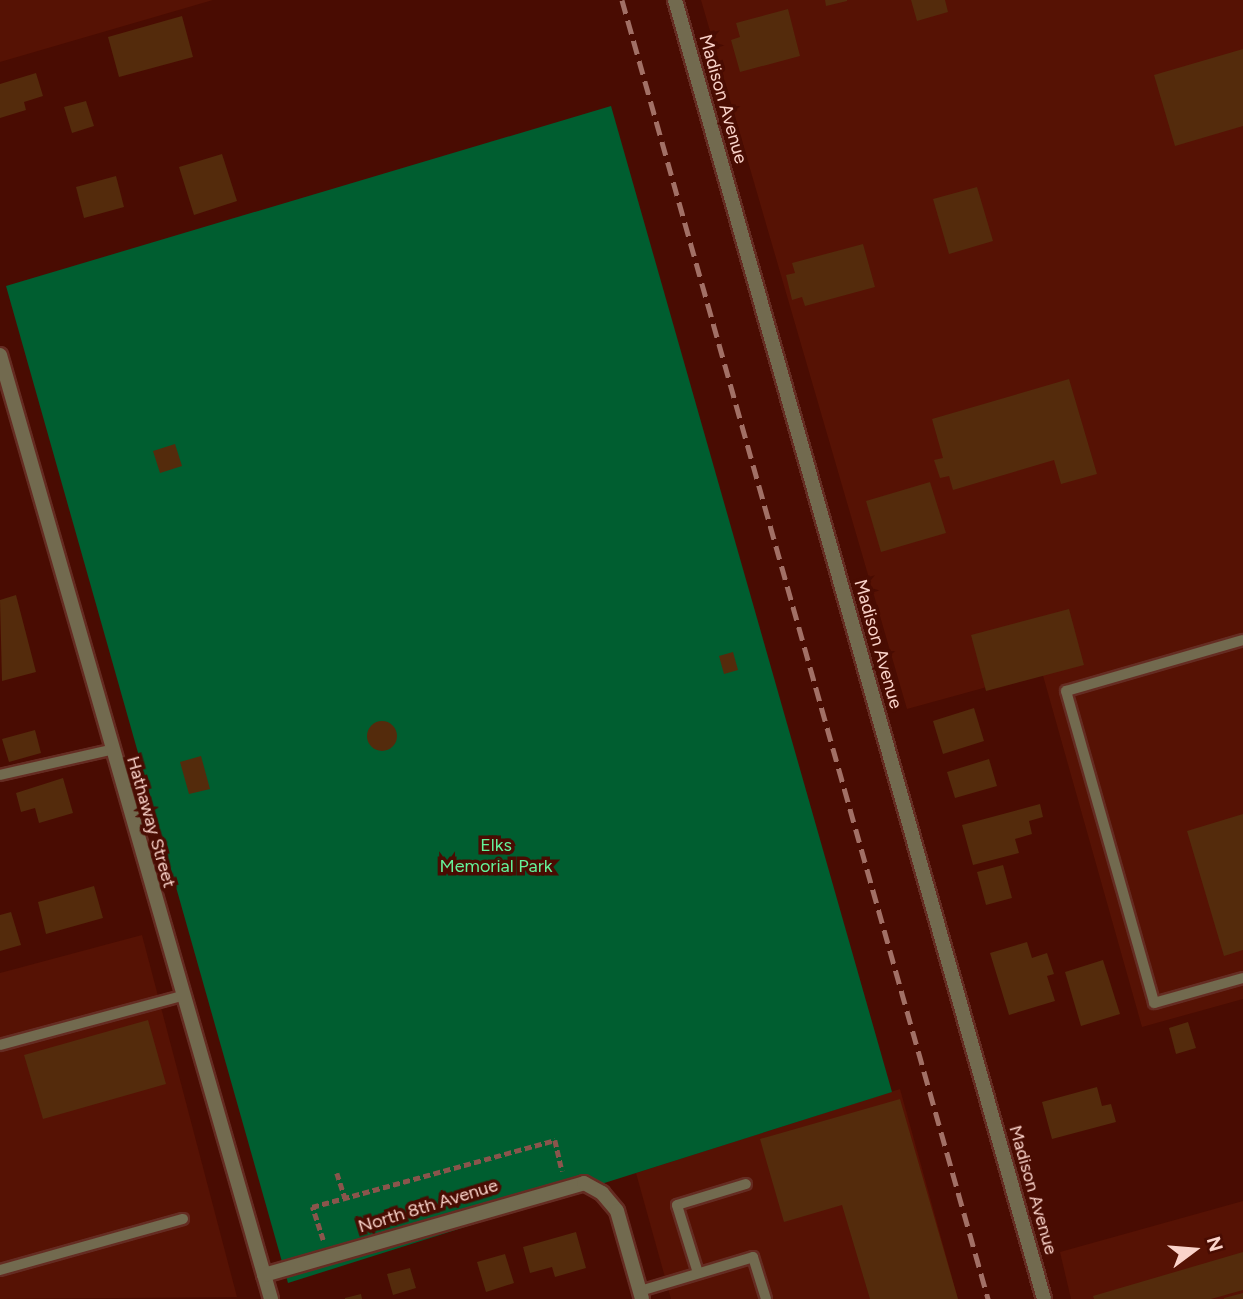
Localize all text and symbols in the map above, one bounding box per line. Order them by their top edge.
street label: Madison Avenue [694,32,752,166]
street label: Madison Avenue [849,577,907,711]
street label: Hathaway Street [122,754,180,890]
park label: Elks Memorial Park [440,835,552,878]
street label: Madison Avenue [1004,1123,1062,1257]
street label: North 8th Avenue [356,1174,500,1238]
north arrow [1159,1215,1229,1285]
text: N [1202,1234,1228,1254]

